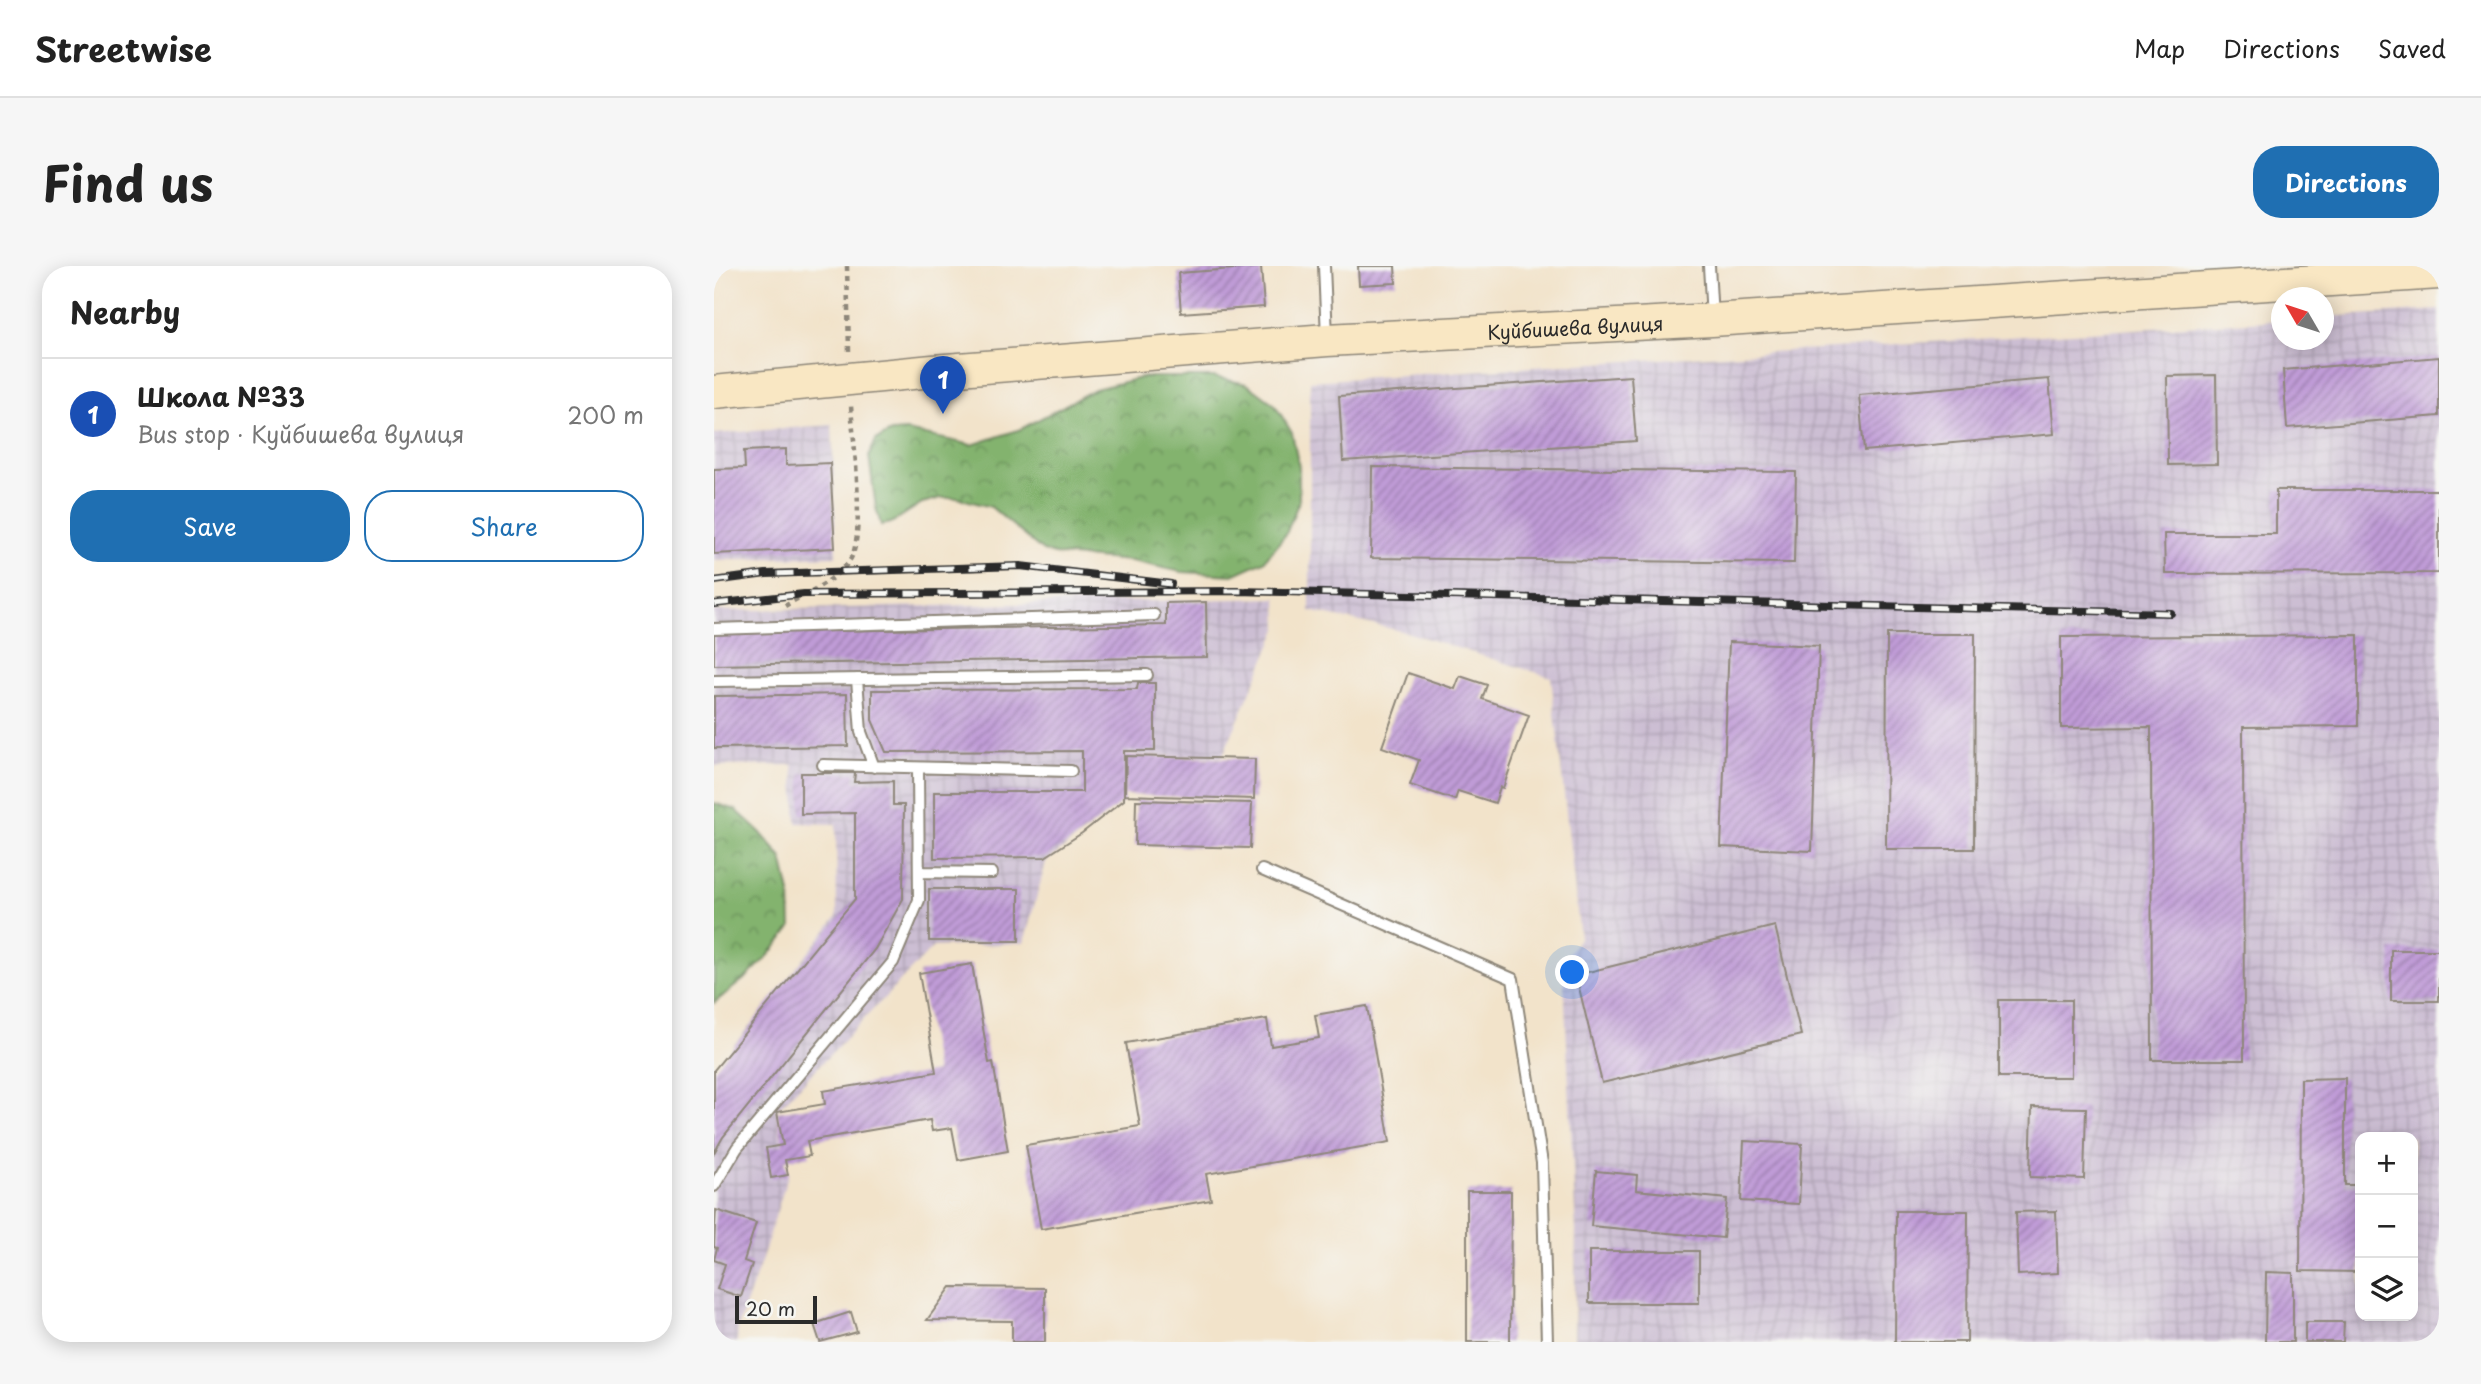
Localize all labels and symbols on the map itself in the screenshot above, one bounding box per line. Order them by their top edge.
north arrow [2271,287,2334,350]
street label: Куйбишева вулиця [1487,309,1664,346]
pin: 1 [920,356,966,414]
your location [1555,955,1589,989]
scale bar [735,1293,817,1325]

